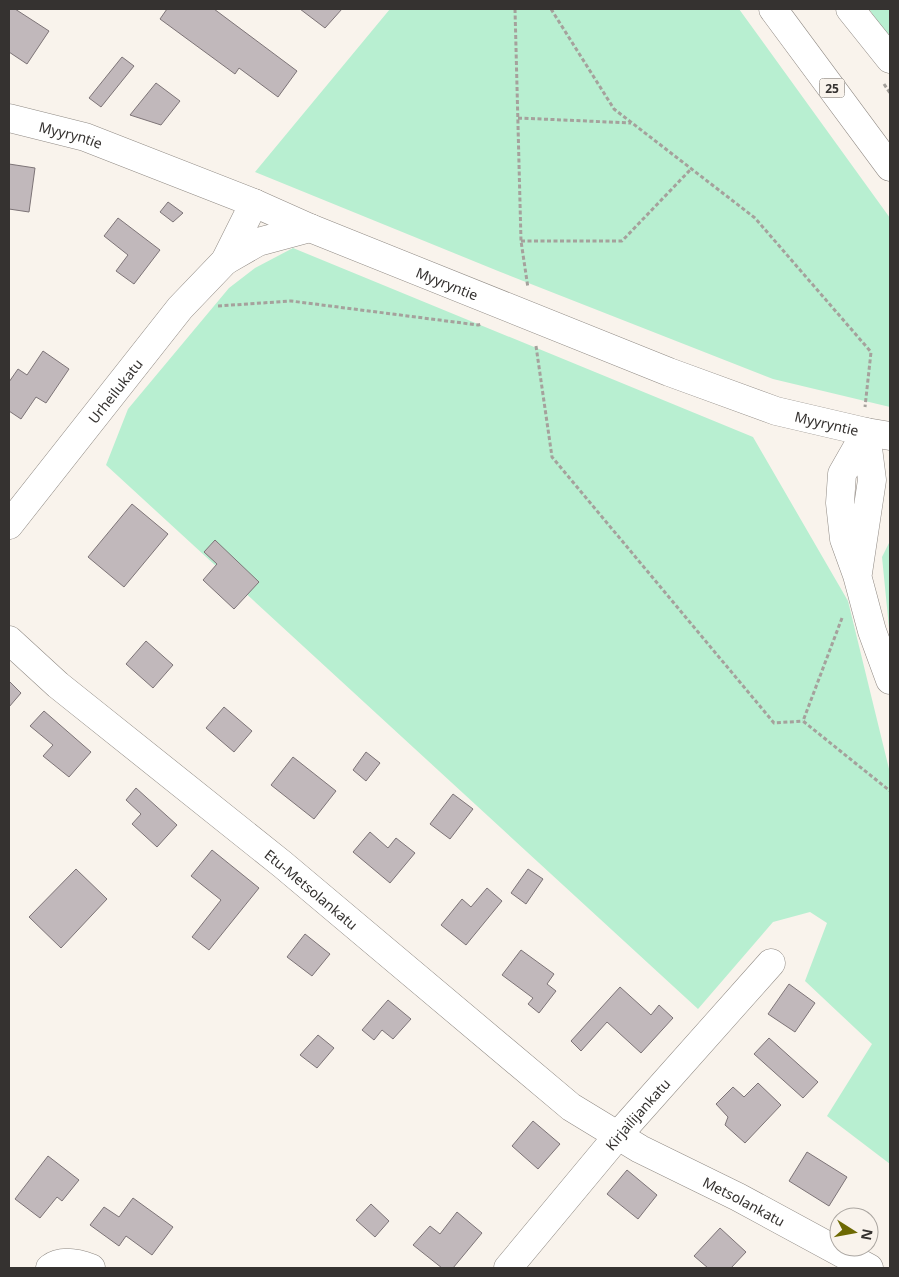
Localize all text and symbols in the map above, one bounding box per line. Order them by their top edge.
road number: 25 [820,78,844,98]
street label: Myyryntie [37,116,106,153]
street label: Myyryntie [413,262,481,304]
street label: Urheilukatu [83,354,146,427]
street label: Myyryntie [793,406,861,440]
street label: Etu-Metsolankatu [261,845,362,934]
street label: Kirjailijankatu [601,1074,674,1154]
street label: Metsolankatu [700,1172,788,1230]
north arrow [829,1207,879,1257]
text: N [857,1227,878,1242]

